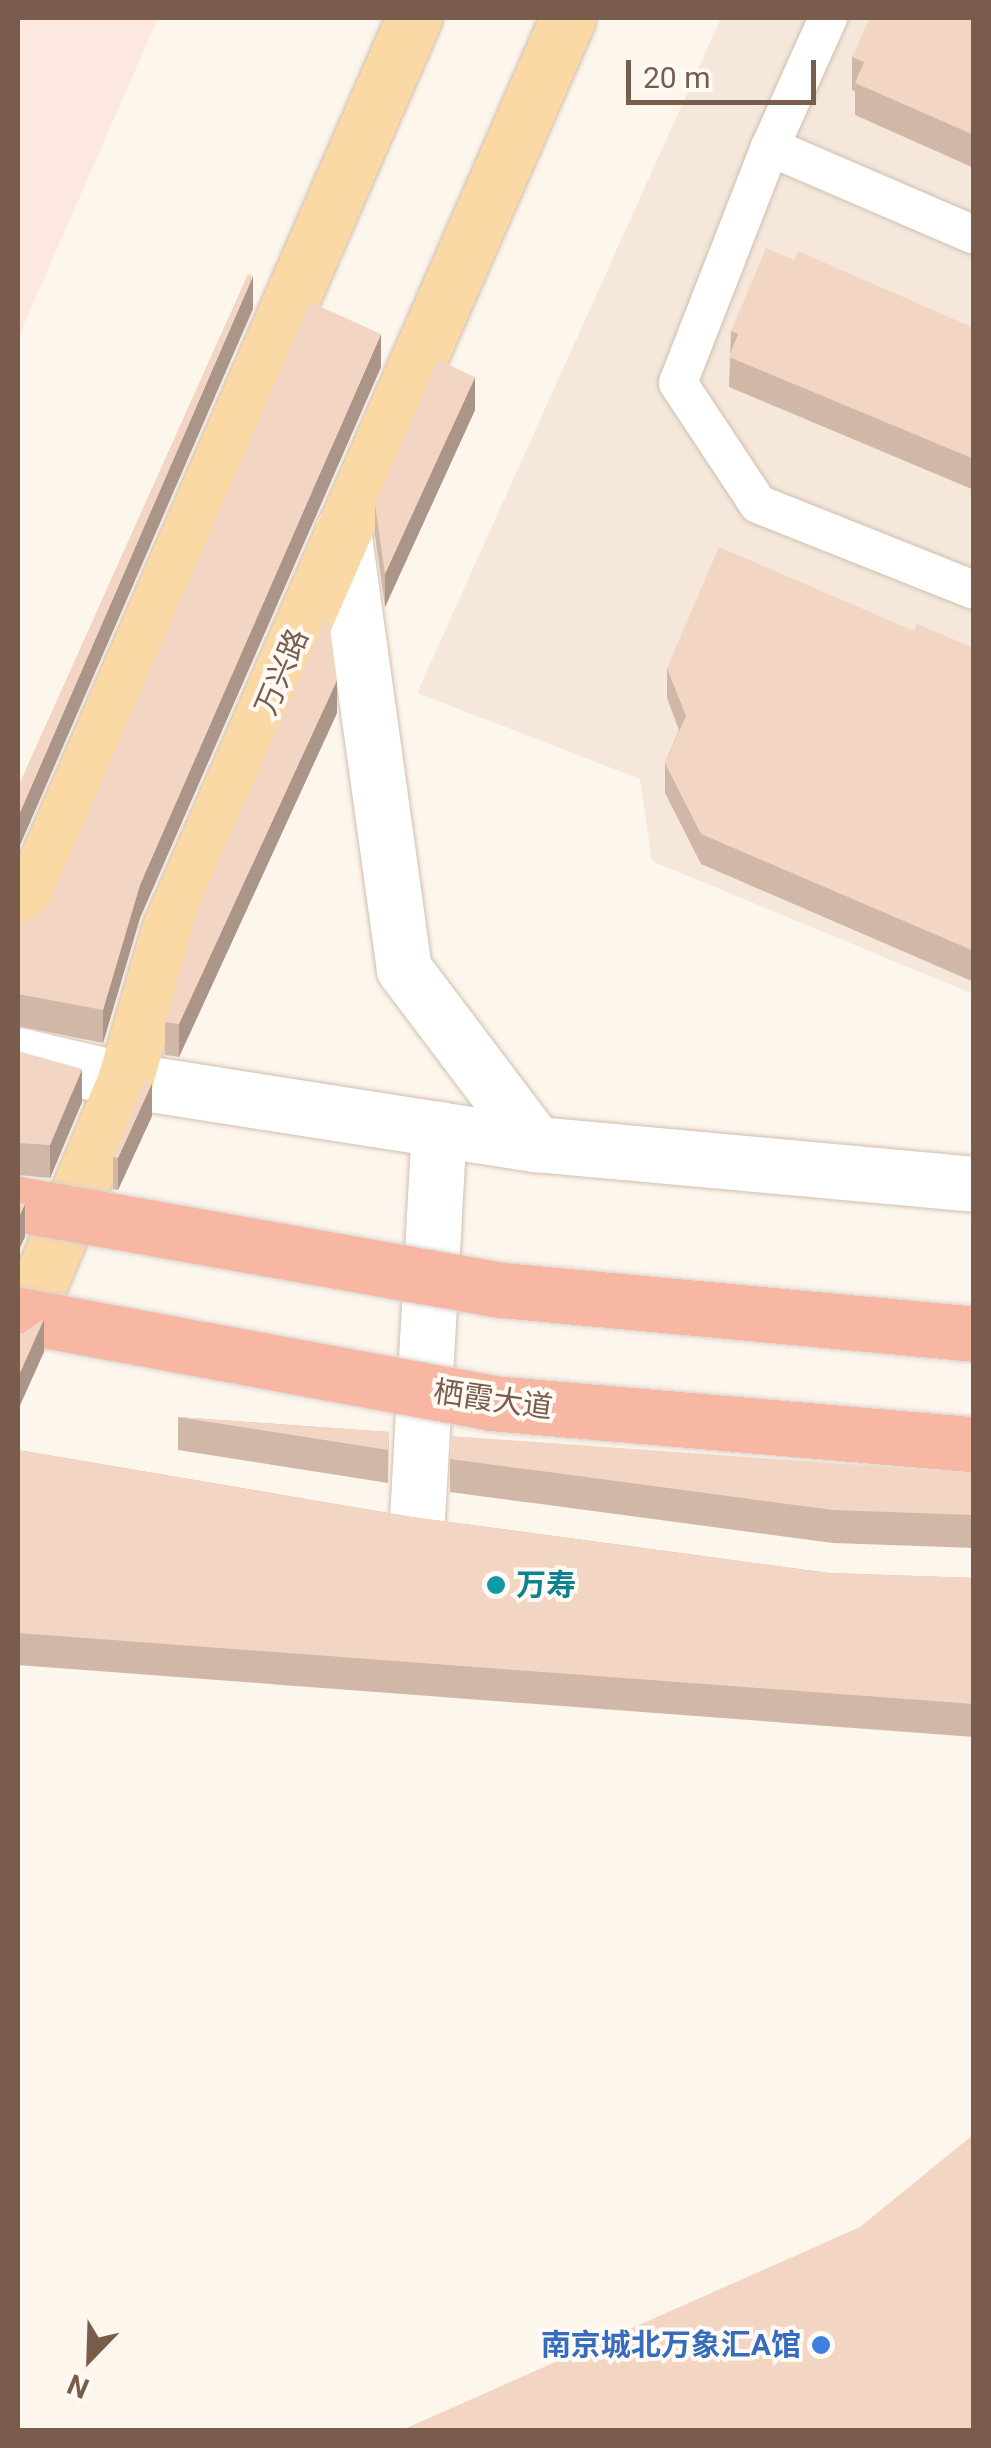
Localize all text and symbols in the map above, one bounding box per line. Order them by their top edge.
scale bar [631,40,821,102]
text: 20 m [643,60,710,95]
street label: 万兴路 [248,624,316,720]
street label: 栖霞大道 [431,1374,555,1426]
place label: 万寿 [516,1567,576,1603]
marker: 万寿 [485,1574,507,1596]
north arrow [40,2308,140,2408]
place label: 南京城北万象汇A馆 [541,2327,801,2363]
marker: 南京城北万象汇A馆 [810,2334,832,2356]
text: N [63,2367,94,2405]

